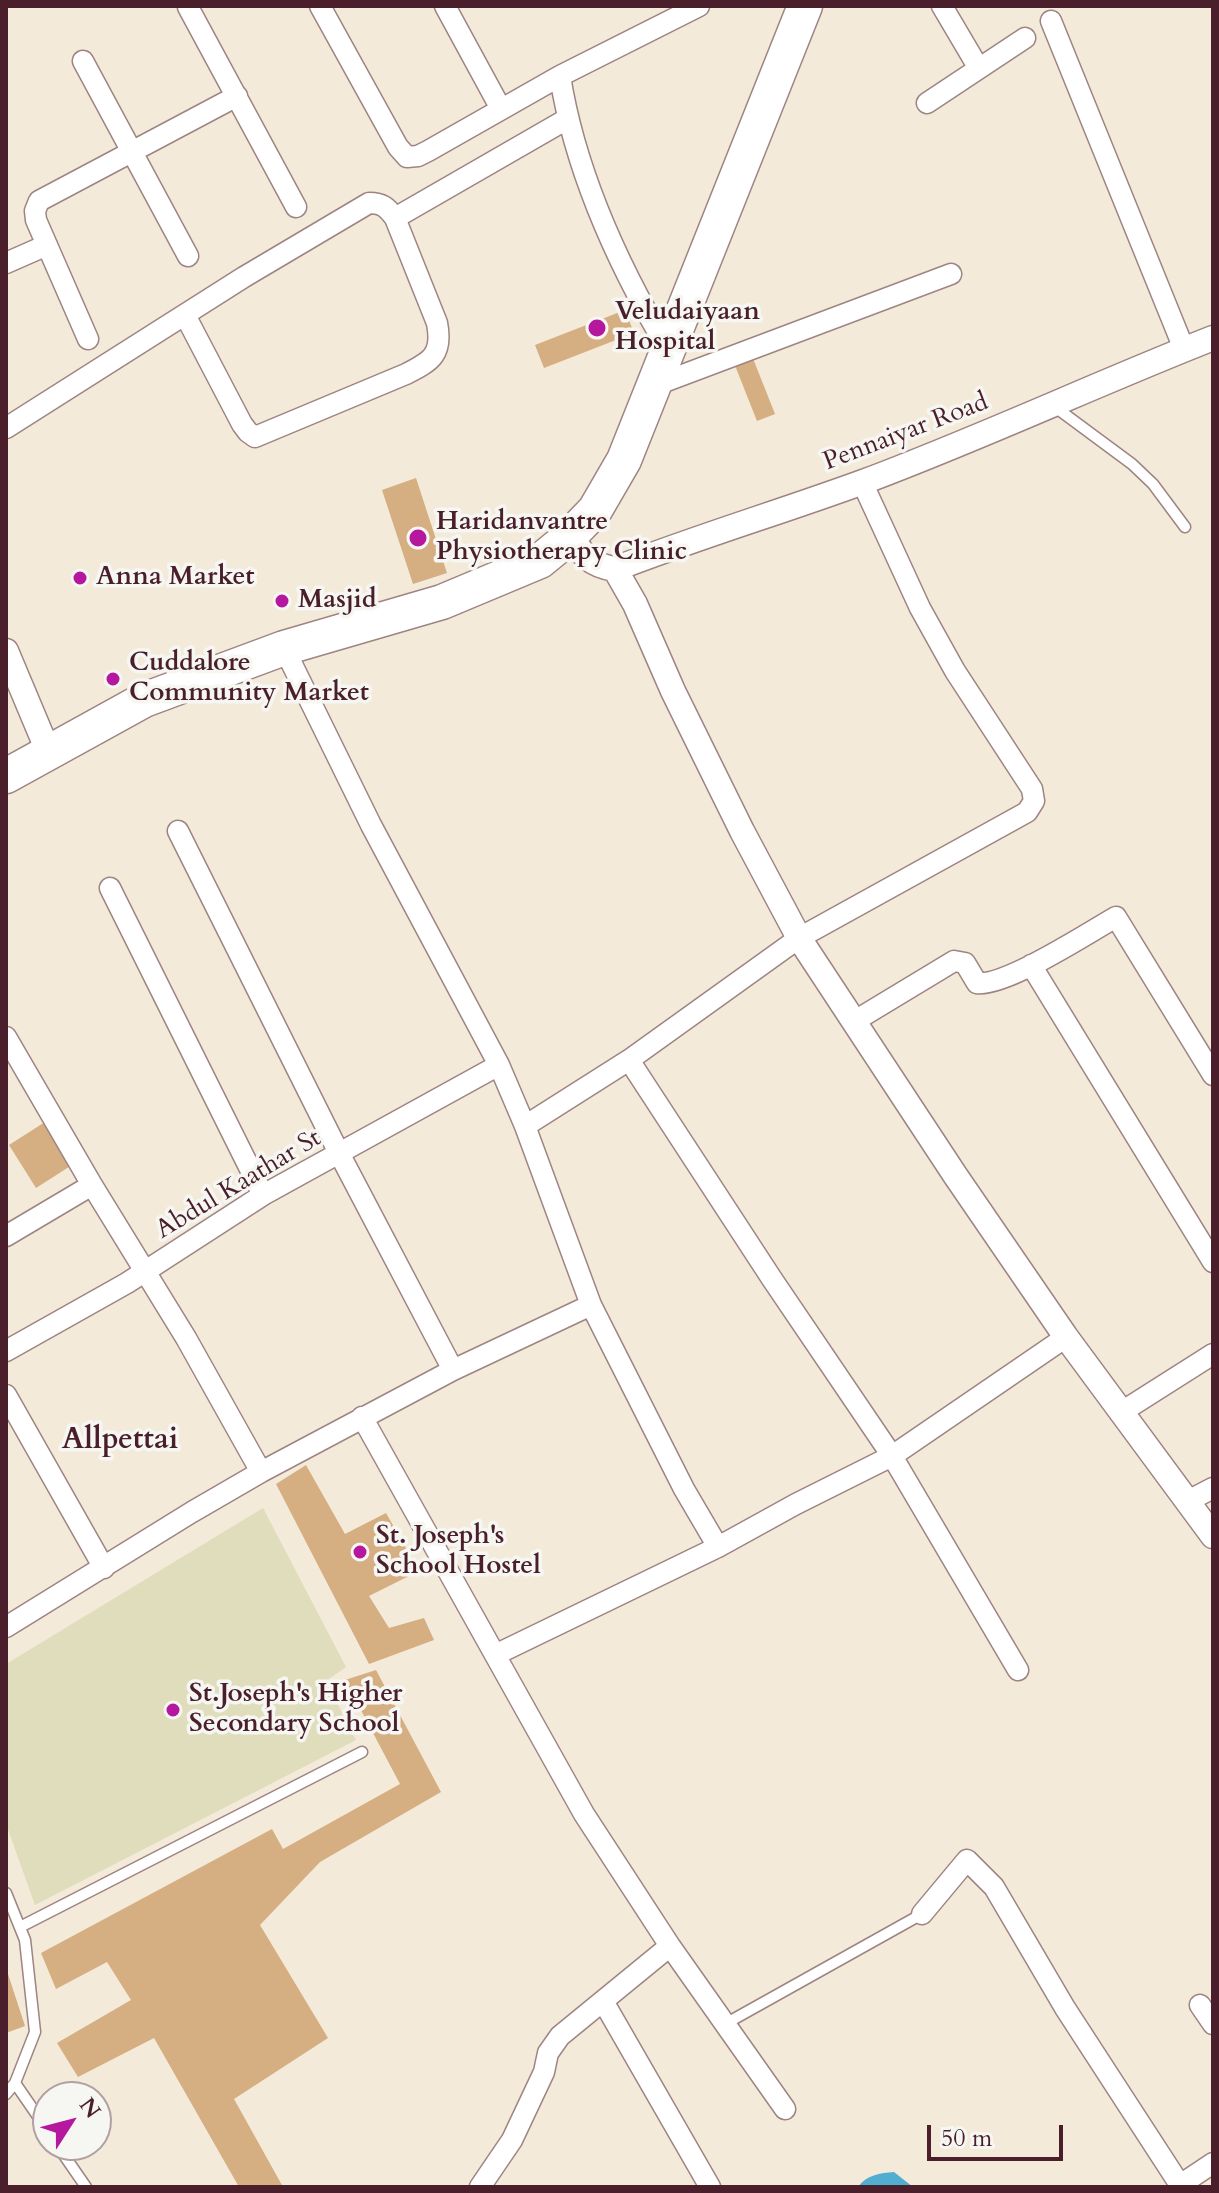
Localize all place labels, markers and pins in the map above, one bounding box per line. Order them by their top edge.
place label: Veludaiyaan Hospital [615,297,760,358]
marker: Veludaiyaan Hospital [586,317,608,339]
place label: Haridanvantre Physiotherapy Clinic [436,507,687,568]
marker: Haridanvantre Physiotherapy Clinic [407,527,429,549]
place label: Anna Market [96,562,254,594]
marker: Anna Market [71,569,89,587]
place label: Masjid [298,585,377,617]
marker: Masjid [273,592,291,610]
place label: Cuddalore Community Market [129,648,369,710]
marker: Cuddalore Community Market [104,670,122,688]
place label: St. Joseph's School Hostel [376,1521,541,1582]
marker: St. Joseph's School Hostel [351,1543,369,1561]
place label: St.Joseph's Higher Secondary School [189,1679,403,1740]
marker: St.Joseph's Higher Secondary School [164,1701,182,1719]

